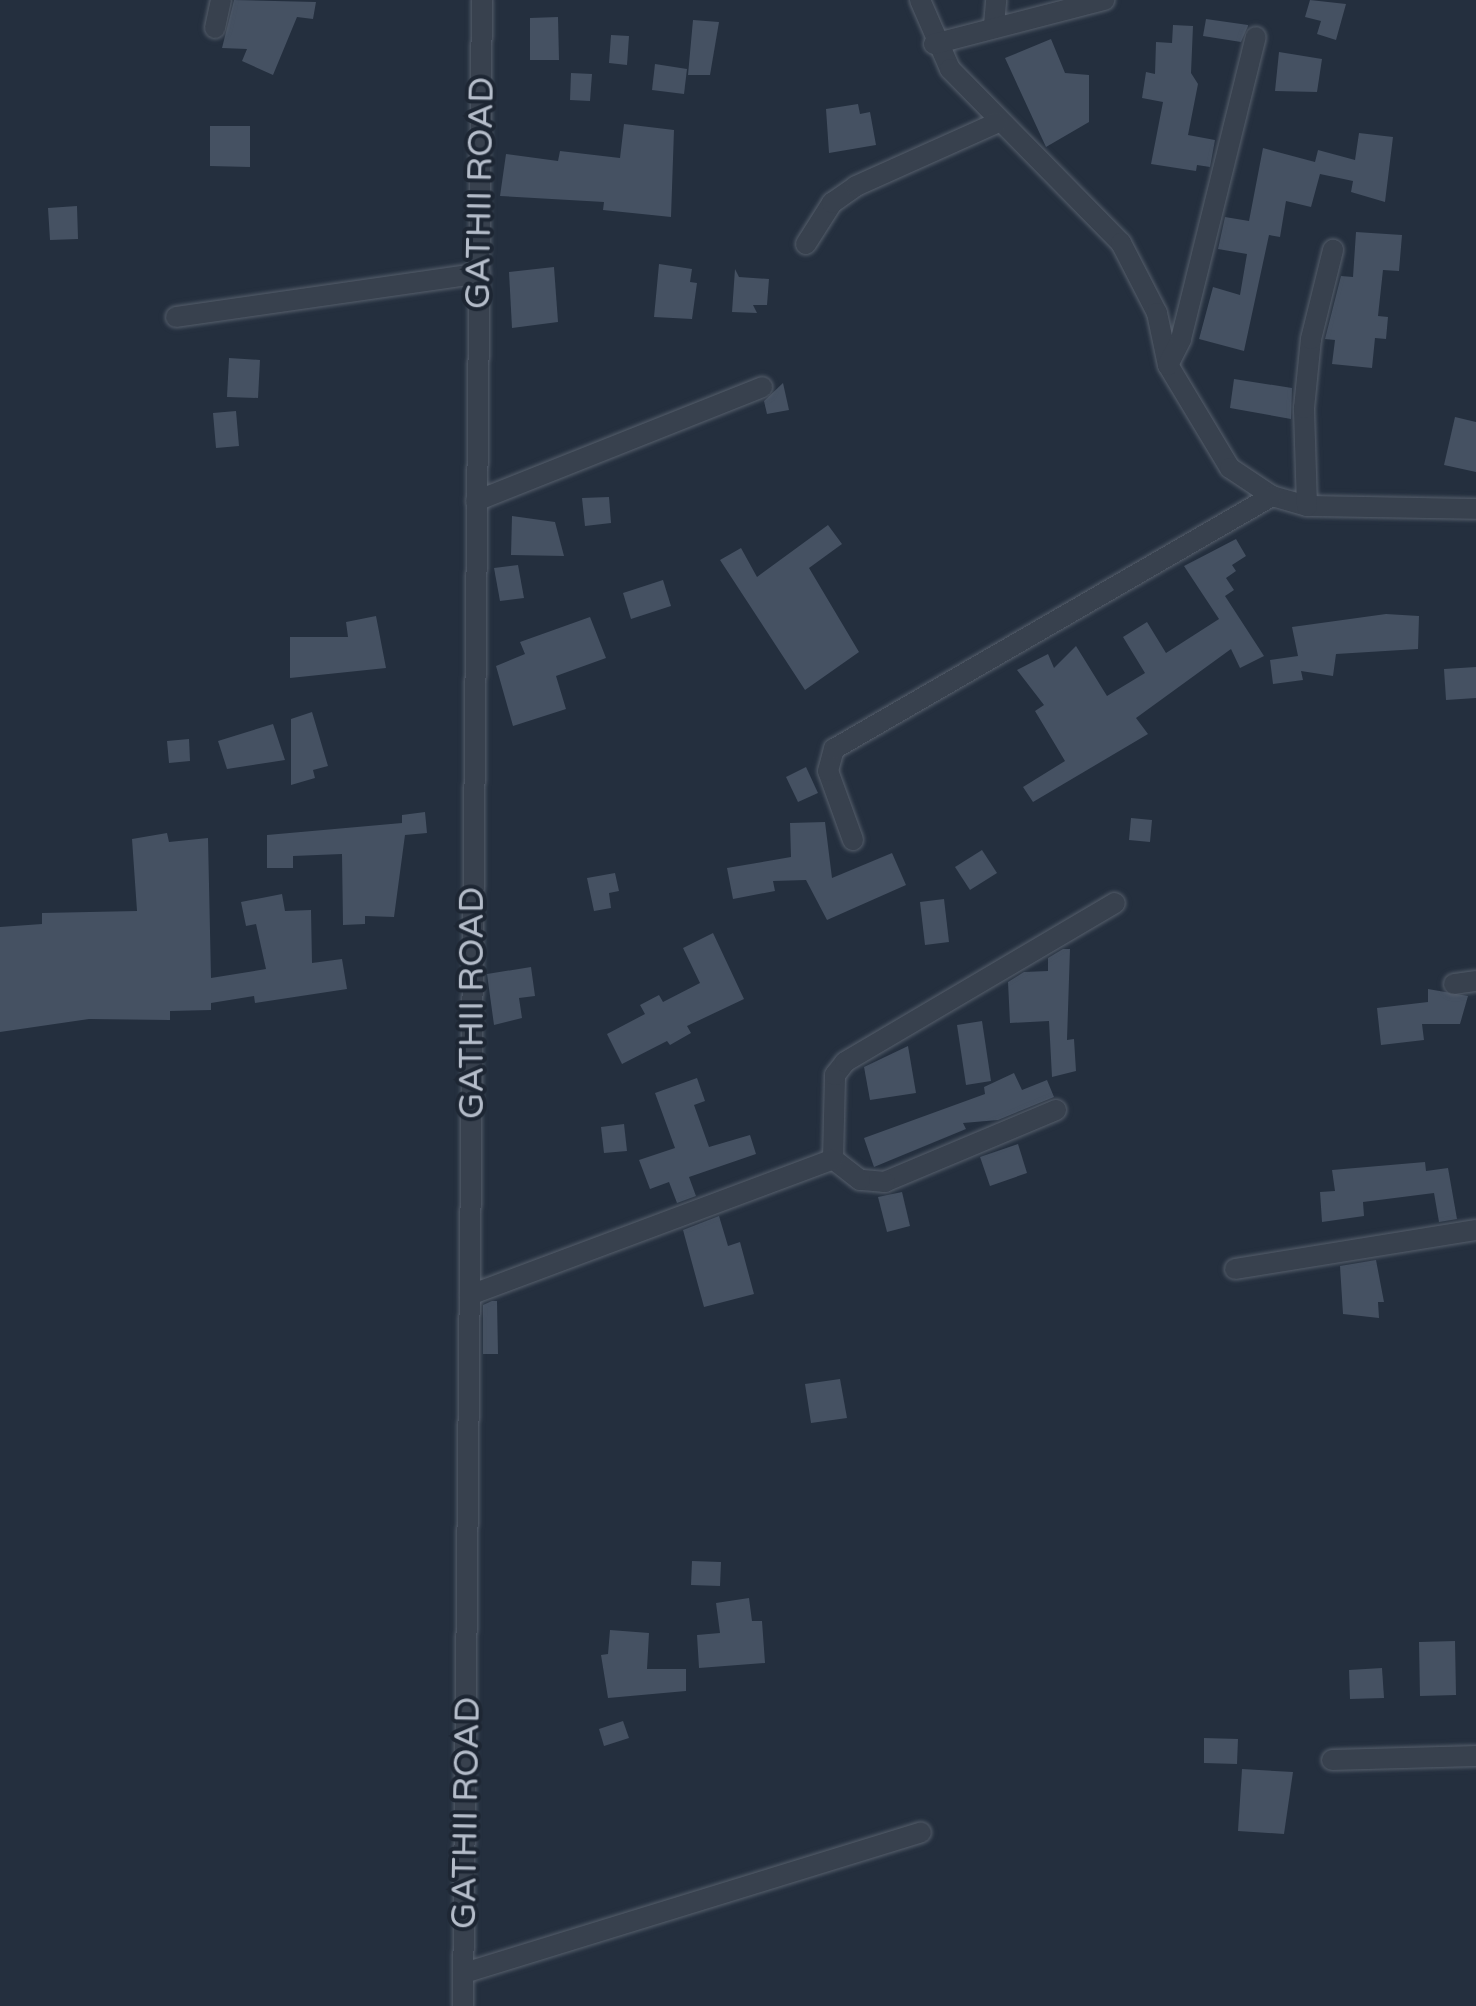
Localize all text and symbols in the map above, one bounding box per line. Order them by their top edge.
street label: GATHII ROAD [457,76,503,310]
street label: GATHII ROAD [451,887,493,1119]
street label: GATHII ROAD [443,1696,489,1930]

